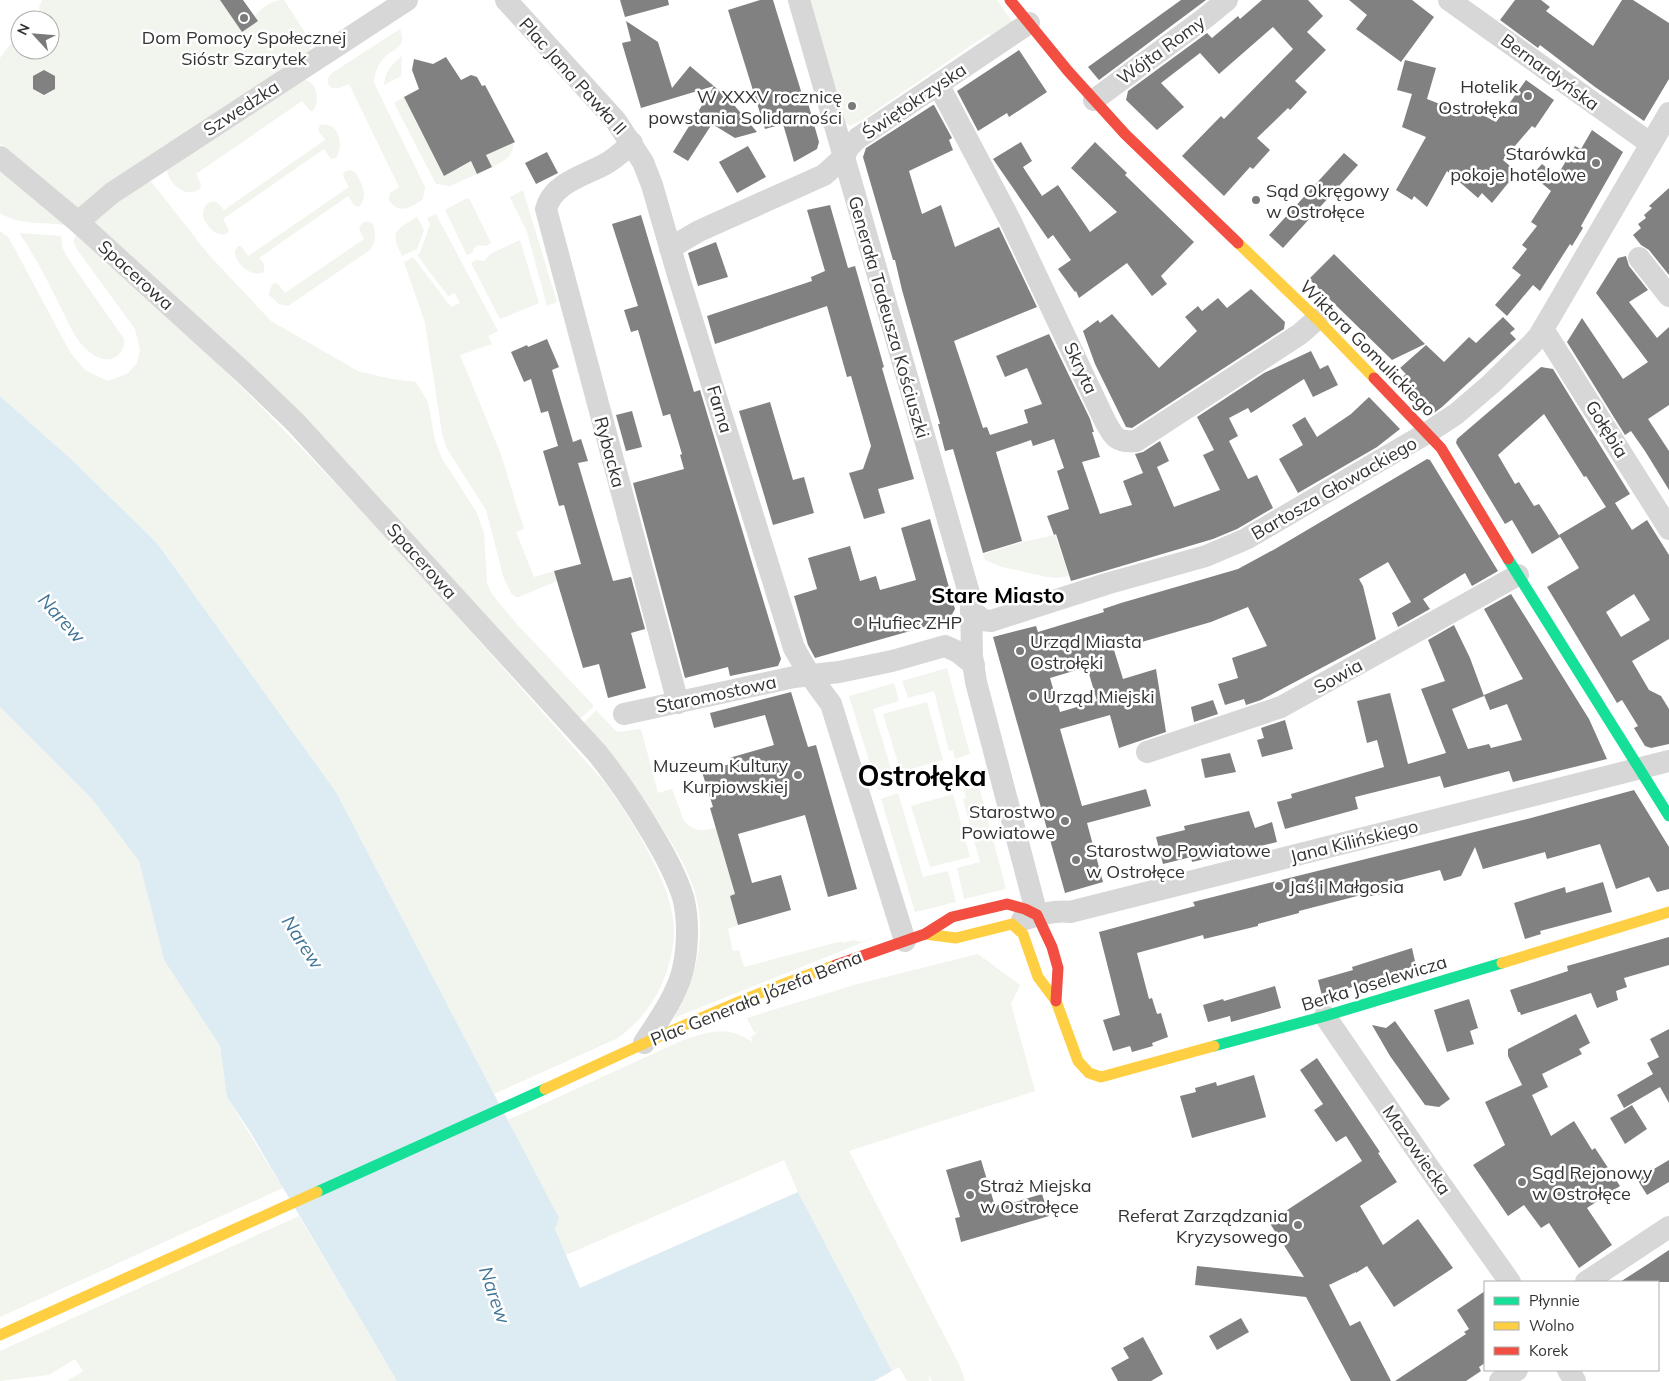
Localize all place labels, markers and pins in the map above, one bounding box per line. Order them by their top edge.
marker: Dom Pomocy Społecznej Sióstr Szarytek [238,12,250,24]
place label: Dom Pomocy Społecznej Sióstr Szarytek [142,26,346,70]
place label: Hotelik Ostrołęka [1438,75,1519,119]
place label: W XXXV rocznicę powstania Solidarności [648,85,842,129]
marker: Hotelik Ostrołęka [1522,90,1534,102]
marker: W XXXV rocznicę powstania Solidarności [846,100,858,112]
place label: Starówka pokoje hotelowe [1450,142,1586,186]
marker: Starówka pokoje hotelowe [1590,157,1602,169]
place label: Sąd Okręgowy w Ostrołęce [1266,179,1390,223]
marker: Sąd Okręgowy w Ostrołęce [1250,194,1262,206]
place label: Hufiec ZHP [868,611,962,634]
marker: Hufiec ZHP [852,616,864,628]
place label: Urząd Miasta Ostrołęki [1030,630,1142,674]
marker: Urząd Miasta Ostrołęki [1014,645,1026,657]
place label: Urząd Miejski [1043,685,1155,708]
marker: Urząd Miejski [1027,690,1039,702]
place label: Muzeum Kultury Kurpiowskiej [653,754,788,798]
marker: Muzeum Kultury Kurpiowskiej [792,769,804,781]
place label: Starostwo Powiatowe [961,800,1055,844]
marker: Starostwo Powiatowe [1059,815,1071,827]
place label: Starostwo Powiatowe w Ostrołęce [1086,839,1271,883]
marker: Starostwo Powiatowe w Ostrołęce [1070,854,1082,866]
place label: Jaś i Małgosia [1289,875,1404,898]
marker: Jaś i Małgosia [1273,880,1285,892]
place label: Sąd Rejonowy w Ostrołęce [1532,1161,1653,1205]
place label: Straż Miejska w Ostrołęce [980,1174,1091,1218]
marker: Sąd Rejonowy w Ostrołęce [1516,1176,1528,1188]
marker: Straż Miejska w Ostrołęce [964,1189,976,1201]
place label: Referat Zarządzania Kryzysowego [1118,1204,1288,1248]
marker: Referat Zarządzania Kryzysowego [1292,1219,1304,1231]

